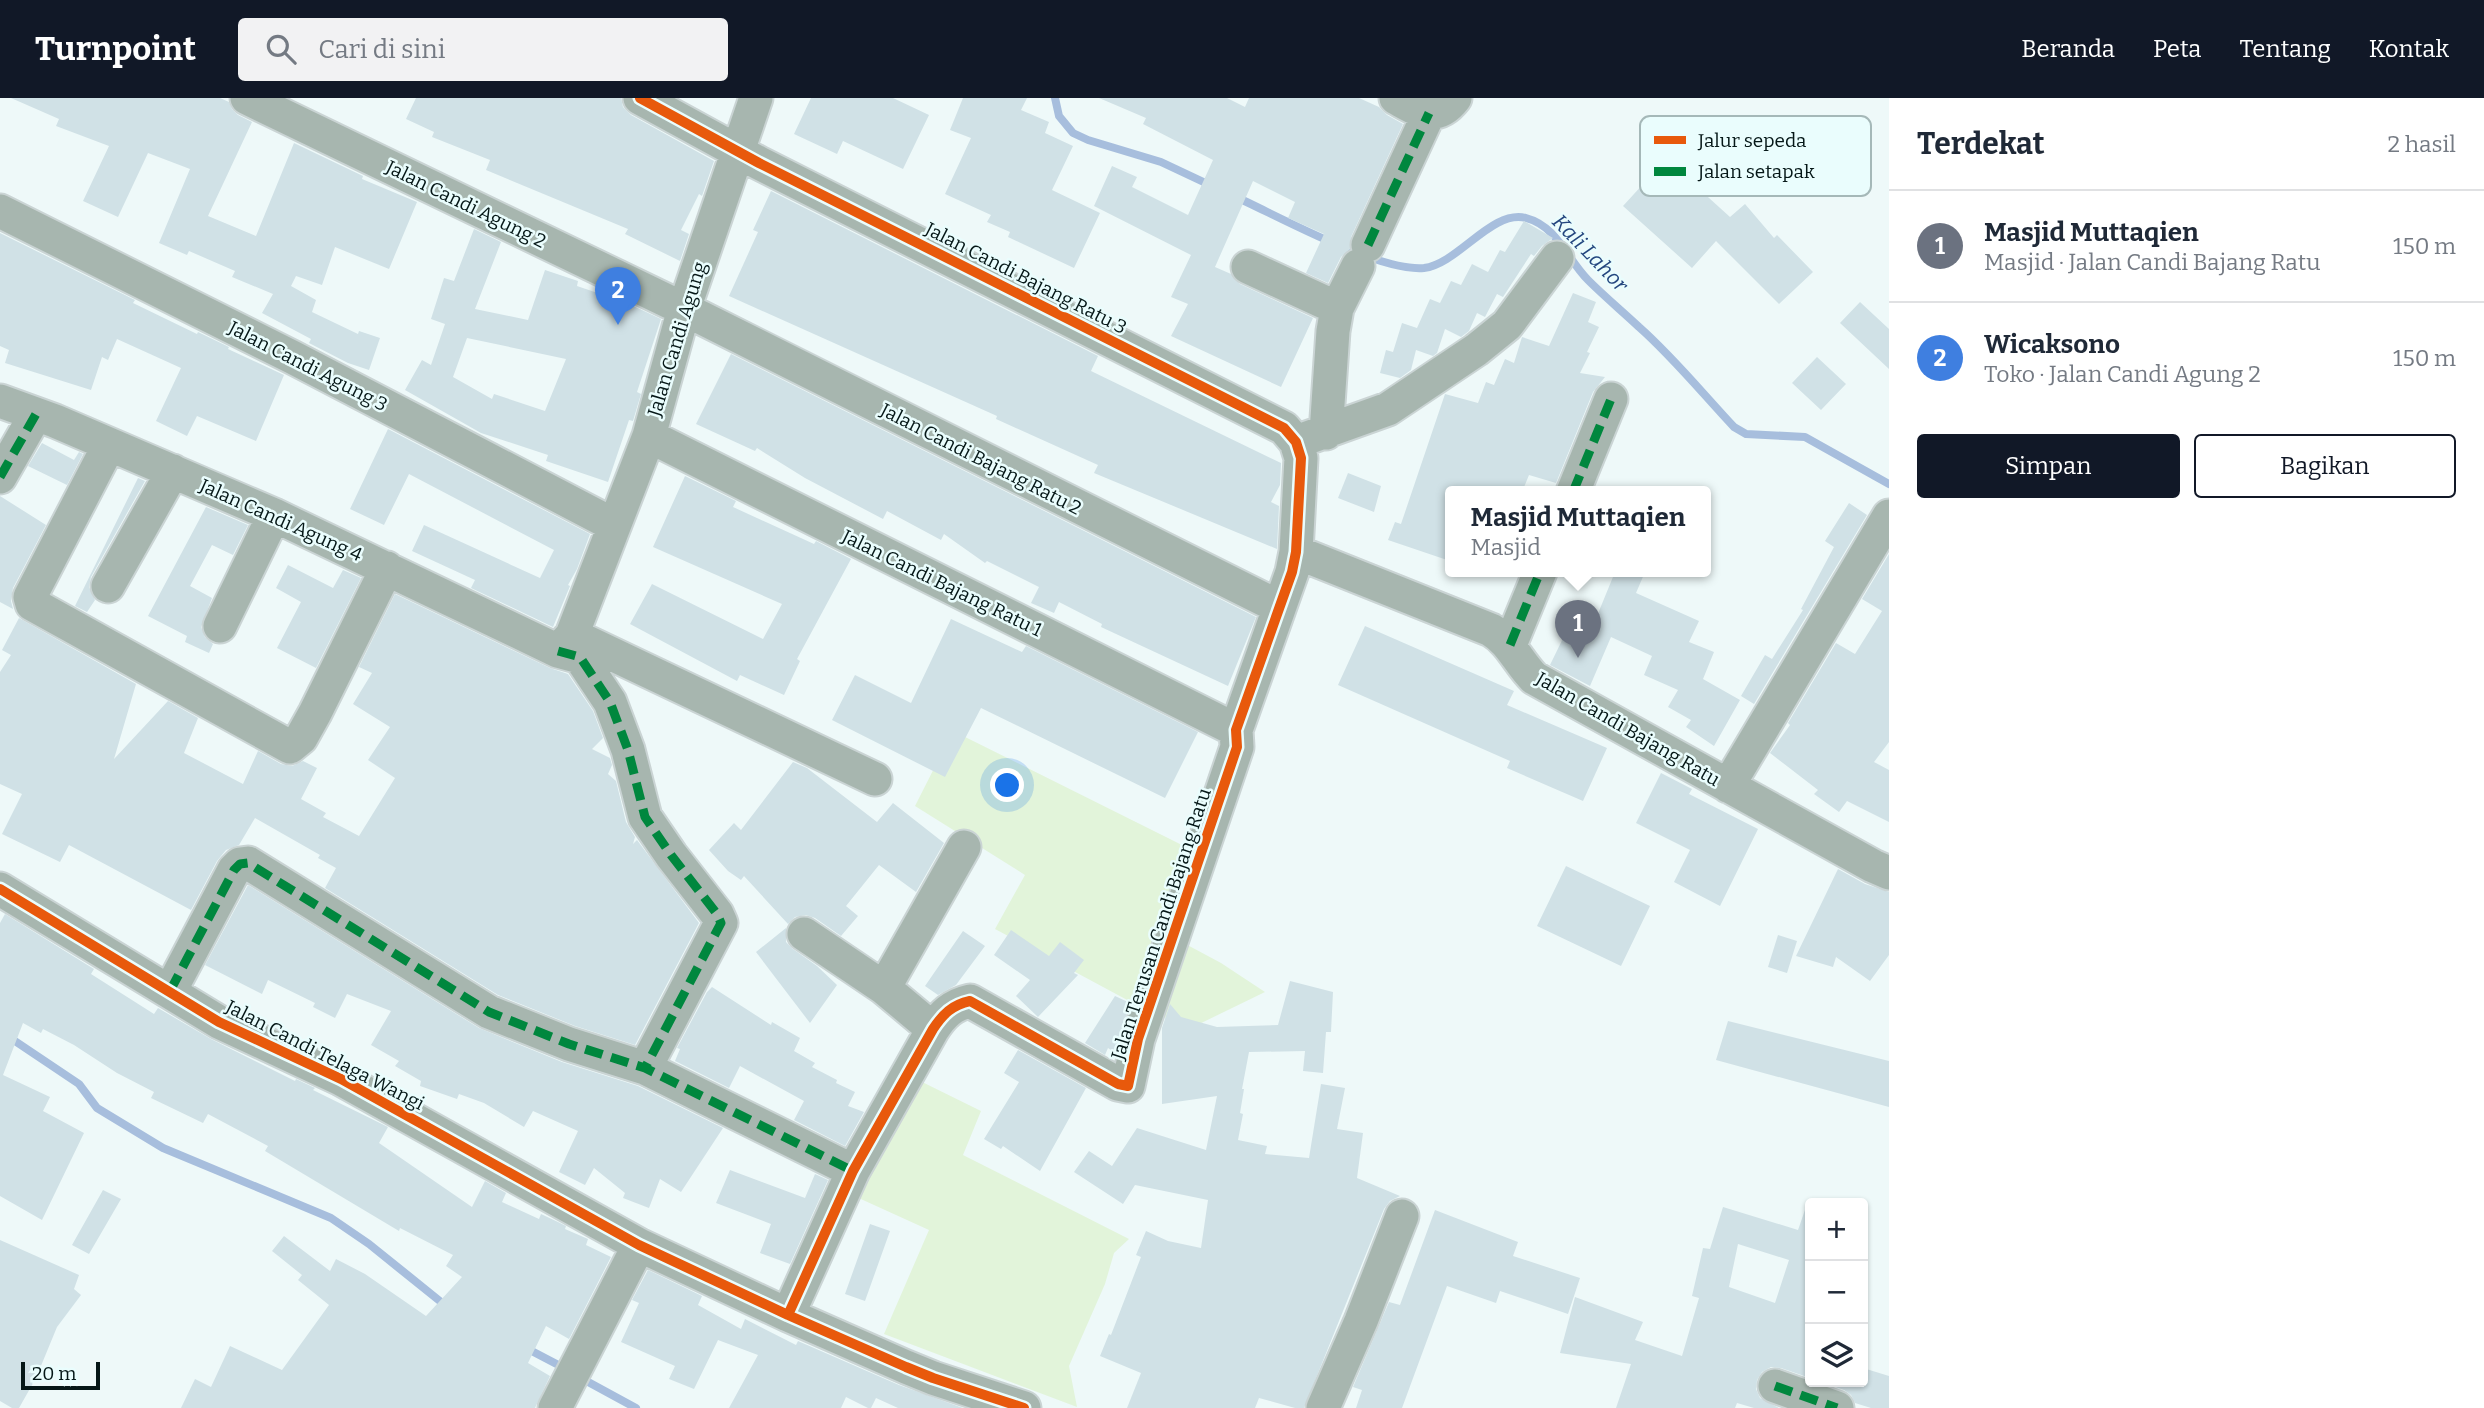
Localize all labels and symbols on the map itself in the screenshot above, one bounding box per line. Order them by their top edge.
legend [1640,116,1871,196]
text: Jalur sepeda [1697,129,1807,152]
street label: Jalan Candi Agung 2 [381,155,550,253]
text: Jalan setapak [1697,160,1815,183]
water label: Kali Lahor [1547,209,1634,298]
street label: Jalan Candi Bajang Ratu 3 [921,217,1130,339]
street label: Jalan Candi Agung [642,258,712,420]
pin: 2 [595,267,641,325]
street label: Jalan Candi Agung 3 [224,315,391,416]
street label: Jalan Candi Bajang Ratu 2 [876,398,1085,520]
street label: Jalan Candi Agung 4 [195,473,366,566]
street label: Jalan Candi Bajang Ratu 1 [837,524,1046,642]
pin: 1 [1555,600,1601,658]
street label: Jalan Candi Bajang Ratu [1531,667,1724,791]
your location [990,768,1024,802]
street label: Jalan Terusan Candi Bajang Ratu [1106,785,1216,1064]
street label: Jalan Candi Telaga Wangi [221,994,428,1115]
scale bar [21,1359,100,1391]

